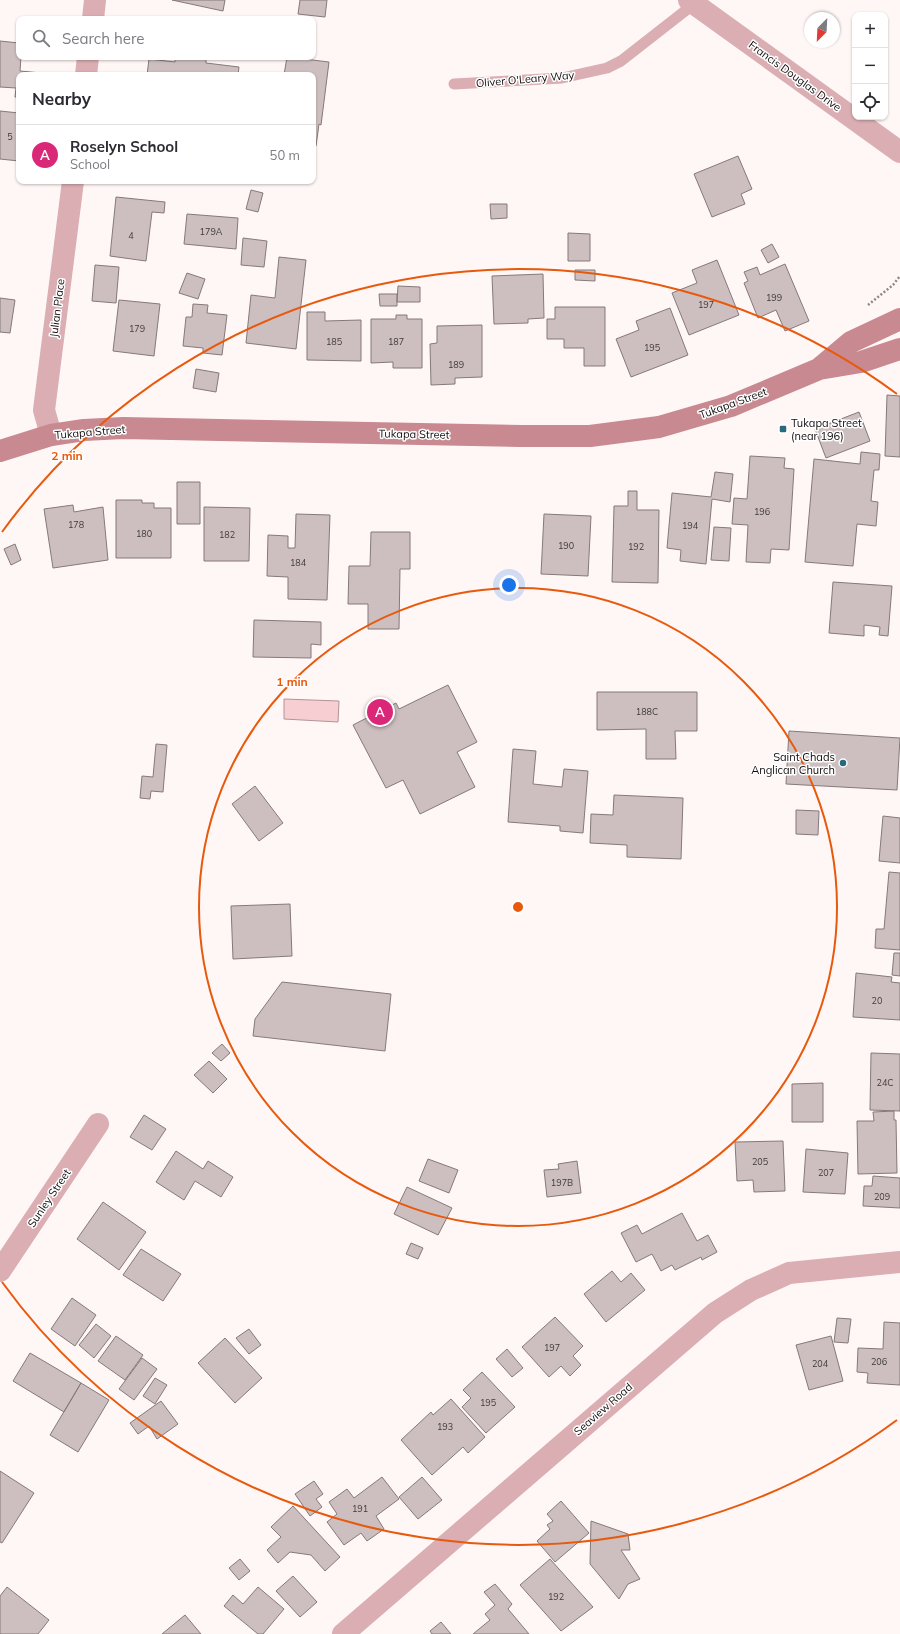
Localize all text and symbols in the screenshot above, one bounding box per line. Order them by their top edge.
north arrow [804,12,840,48]
map controls [852,12,888,120]
button: + [852,12,888,48]
search box [16,16,316,60]
icon: search [30,27,52,49]
text: Search here [62,29,144,48]
street label: Francis Douglas Drive [746,38,844,114]
button: − [852,48,888,84]
street label: Oliver O'Leary Way [475,68,575,90]
button: locate [852,84,888,120]
text: Nearby [32,88,91,109]
house number: 5 [7,131,13,142]
text: Roselyn School [70,137,178,156]
text: A [40,147,50,163]
text: 50 m [270,147,300,163]
text: School [70,156,110,172]
house number: 179A [200,226,223,237]
house number: 4 [128,230,134,241]
street label: Julian Place [46,278,68,338]
house number: 199 [766,292,782,303]
house number: 197 [698,299,714,310]
house number: 179 [129,323,145,334]
house number: 185 [326,336,343,347]
house number: 187 [388,336,404,347]
house number: 195 [644,342,661,353]
house number: 189 [448,359,464,370]
street label: Tukapa Street [697,384,769,422]
place label: Tukapa Street (near 196) [791,416,862,443]
street label: Tukapa Street [54,422,126,442]
marker: Tukapa Street (near 196) [778,424,788,434]
street label: Tukapa Street [378,426,450,442]
text: 2 min [51,448,83,463]
house number: 196 [754,506,770,517]
house number: 178 [68,519,84,530]
house number: 194 [682,520,699,531]
house number: 180 [136,528,152,539]
house number: 182 [219,529,235,540]
house number: 190 [558,540,574,551]
house number: 192 [628,541,644,552]
house number: 184 [290,557,307,568]
your location [499,575,519,595]
text: 1 min [276,674,308,689]
pin: A [367,697,393,727]
house number: 188C [636,706,658,717]
place label: Saint Chads Anglican Church [751,750,835,777]
marker: Saint Chads Anglican Church [838,758,848,768]
centre of rings [511,900,525,914]
house number: 20 [872,995,882,1006]
house number: 24C [877,1077,893,1088]
house number: 205 [752,1156,769,1167]
street label: Sunley Street [24,1166,74,1230]
house number: 207 [818,1167,834,1178]
house number: 197B [551,1177,573,1188]
house number: 209 [874,1191,890,1202]
house number: 197 [544,1342,560,1353]
house number: 206 [871,1356,887,1367]
house number: 204 [812,1358,829,1369]
street label: Seaview Road [571,1380,635,1438]
house number: 195 [480,1397,497,1408]
house number: 193 [437,1421,453,1432]
house number: 191 [352,1503,368,1514]
house number: 192 [548,1591,564,1602]

